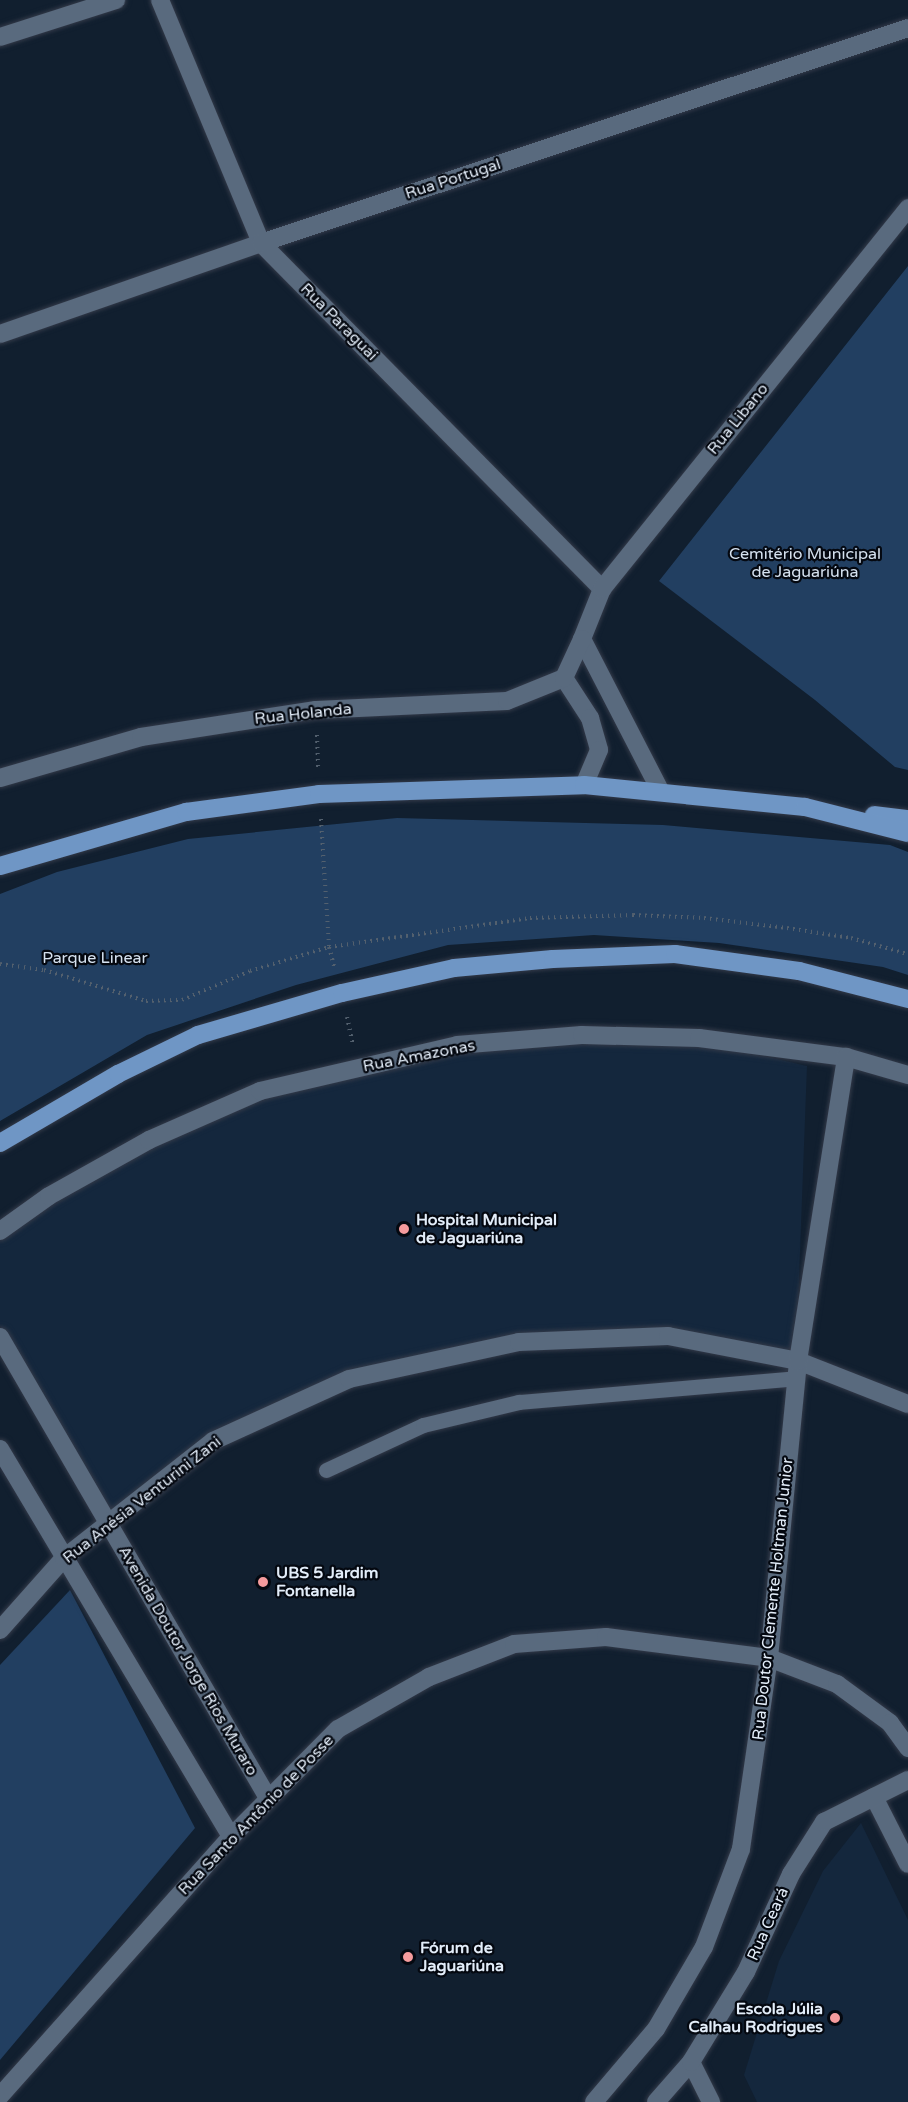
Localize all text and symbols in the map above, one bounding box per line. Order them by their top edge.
street label: Rua Portugal [403,154,503,204]
street label: Rua Paraguai [296,279,382,365]
street label: Rua Libano [703,380,773,458]
park label: Cemitério Municipal de Jaguariúna [729,544,881,582]
street label: Rua Holanda [253,699,353,729]
park label: Parque Linear [42,948,148,968]
street label: Rua Amazonas [361,1036,477,1076]
place label: Hospital Municipal de Jaguariúna [416,1210,557,1248]
marker: Hospital Municipal de Jaguariúna [397,1222,411,1236]
street label: Rua Anésia Venturini Zani [59,1432,225,1568]
street label: Rua Doutor Clemente Holtman Junior [749,1457,797,1741]
street label: Avenida Doutor Jorge Rios Muraro [114,1543,262,1779]
place label: UBS 5 Jardim Fontanella [276,1563,379,1601]
marker: UBS 5 Jardim Fontanella [254,1573,272,1591]
street label: Rua Santo Antônio de Posse [174,1731,338,1899]
street label: Rua Ceará [743,1884,793,1964]
place label: Fórum de Jaguariúna [420,1938,504,1976]
marker: Fórum de Jaguariúna [401,1950,415,1964]
place label: Escola Júlia Calhau Rodrigues [688,1999,823,2037]
marker: Escola Júlia Calhau Rodrigues [828,2011,842,2025]

